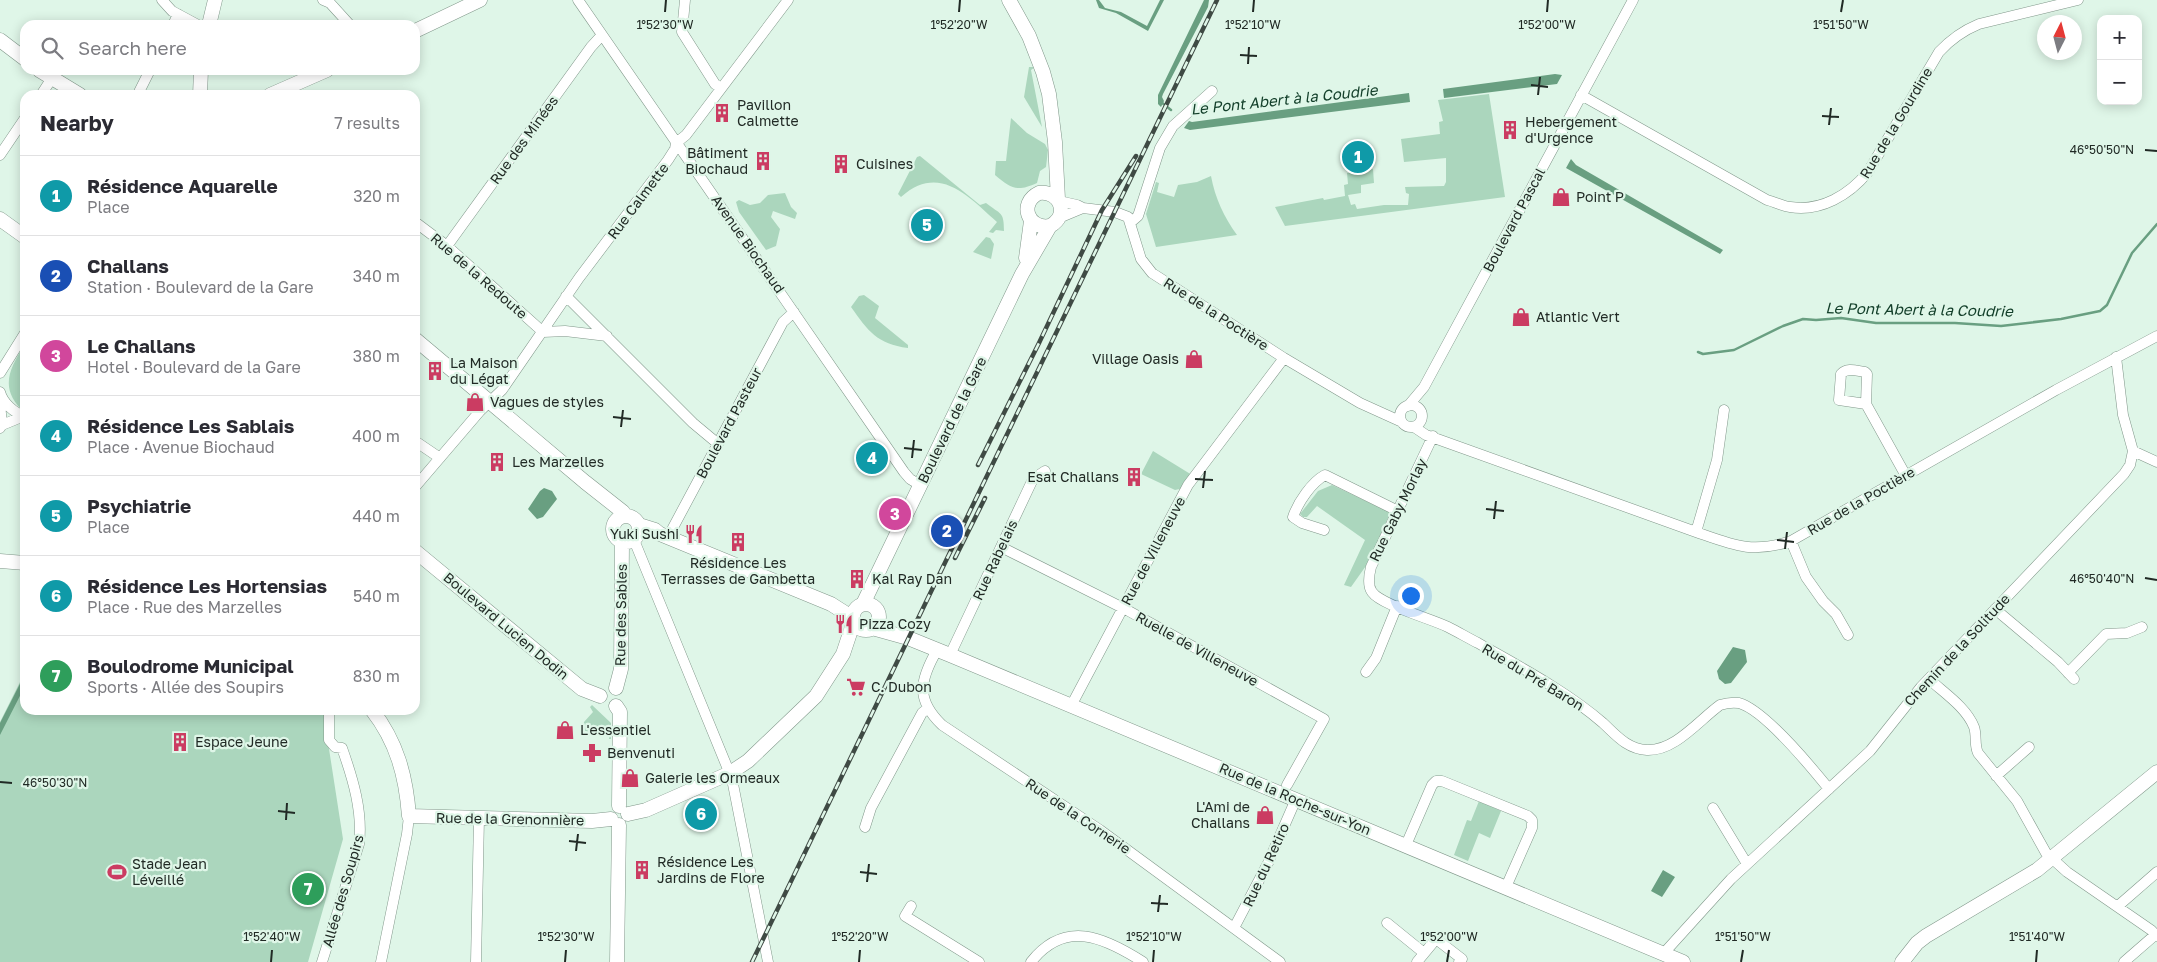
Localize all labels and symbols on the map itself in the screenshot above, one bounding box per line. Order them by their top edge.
north arrow [2037,15,2082,60]
text: 1°52'30"W [636,17,694,32]
text: 1°52'20"W [931,17,988,32]
text: 1°52'10"W [1225,17,1281,32]
text: 1°52'00"W [1518,17,1576,32]
text: 1°51'50"W [1813,17,1869,32]
street label: Rue de la Gourdine [1856,64,1935,181]
water label: Le Pont Abert à la Coudrie [1190,80,1379,118]
street label: Rue des Minées [486,92,561,187]
place label: Pavillon Calmette [737,96,799,129]
building icon: Pavillon Calmette [711,102,733,124]
place label: Hebergement d'Urgence [1525,113,1617,146]
building icon: Hebergement d'Urgence [1499,119,1521,141]
pin: 1 [1342,138,1374,176]
text: 46°50'50"N [2070,142,2134,157]
place label: Bâtiment Biochaud [685,144,748,177]
building icon: Bâtiment Biochaud [752,150,774,172]
building icon: Cuisines [830,153,852,175]
place label: Cuisines [856,155,913,172]
street label: Rue Calmette [603,159,672,242]
street label: Boulevard Pascal [1479,165,1548,275]
shop icon: Point P [1550,186,1572,208]
place label: Point P [1576,188,1624,205]
street label: Avenue Biochaud [708,191,789,296]
pin: 5 [911,206,943,244]
street label: Rue de la Redoute [428,229,531,322]
street label: Rue de la Poctière [1161,273,1272,354]
water label: Le Pont Abert à la Coudrie [1825,298,2014,320]
shop icon: Atlantic Vert [1510,306,1532,328]
place label: Atlantic Vert [1536,308,1620,325]
shop icon: Village Oasis [1183,348,1205,370]
place label: Village Oasis [1092,350,1179,367]
place label: La Maison du Légat [450,354,518,387]
street label: Boulevard de la Gare [914,354,990,486]
building icon: La Maison du Légat [424,360,446,382]
street label: Boulevard Pasteur [692,364,765,481]
shop icon: Vagues de styles [464,391,486,413]
place label: Vagues de styles [490,393,604,410]
pin: 4 [856,439,888,477]
building icon: Les Marzelles [486,451,508,473]
place label: Les Marzelles [512,453,604,470]
street label: Rue Gaby Morlay [1365,455,1430,564]
street label: Rue de la Poctière [1804,463,1918,538]
building icon: Esat Challans [1123,466,1145,488]
place label: Esat Challans [1027,468,1119,485]
street label: Rue de Villeneuve [1117,494,1188,608]
pin: 3 [879,495,911,533]
pin: 2 [931,512,963,550]
street label: Rue Rabelais [968,517,1021,603]
restaurant icon: Yuki Sushi [683,523,705,545]
place label: Yuki Sushi [610,525,679,542]
building icon: Résidence Les Terrasses de Gambetta [727,531,749,553]
place label: Résidence Les Terrasses de Gambetta [661,554,815,587]
street label: Rue des Sables [611,564,630,666]
street label: Boulevard Lucien Dodin [440,568,572,683]
building icon: Kal Ray Dan [846,568,868,590]
place label: Kal Ray Dan [872,570,952,587]
text: 46°50'40"N [2070,571,2134,586]
your location [1398,583,1424,609]
street label: Chemin de la Solitude [1900,590,2013,709]
street label: Ruelle de Villeneuve [1133,608,1261,689]
restaurant icon: Pizza Cozy [833,613,855,635]
place label: Pizza Cozy [859,615,931,632]
street label: Rue du Pré Baron [1479,640,1587,714]
supermarket icon: C. Dubon [845,676,867,698]
place label: C. Dubon [871,678,932,695]
shop icon: L'essentiel [554,719,576,741]
place label: L'essentiel [580,721,651,738]
building icon: Espace Jeune [169,731,191,753]
place label: Espace Jeune [195,733,288,750]
pharmacy icon: Benvenuti [581,742,603,764]
place label: Benvenuti [607,744,675,761]
street label: Rue de la Roche-sur-Yon [1217,759,1374,838]
shop icon: Galerie les Ormeaux [619,767,641,789]
place label: Galerie les Ormeaux [645,769,780,786]
street label: Rue de la Cornerie [1023,774,1134,857]
text: 46°50'30"N [23,775,87,790]
pin: 6 [685,795,717,833]
place label: L'Ami de Challans [1191,798,1250,831]
shop icon: L'Ami de Challans [1254,804,1276,826]
street label: Rue de la Grenonnière [436,809,584,828]
street label: Rue du Retiro [1239,820,1292,909]
street label: Allée des Soupirs [318,833,367,949]
place label: Résidence Les Jardins de Flore [657,853,765,886]
place label: Stade Jean Léveillé [132,855,207,888]
building icon: Résidence Les Jardins de Flore [631,859,653,881]
sports icon: Stade Jean Léveillé [106,861,128,883]
pin: 7 [292,870,324,908]
text: 1°52'40"W [243,929,301,944]
text: 1°52'30"W [537,929,595,944]
text: 1°52'20"W [832,929,889,944]
text: 1°52'10"W [1126,929,1182,944]
text: 1°52'00"W [1420,929,1478,944]
text: 1°51'50"W [1715,929,1771,944]
text: 1°51'40"W [2009,929,2066,944]

